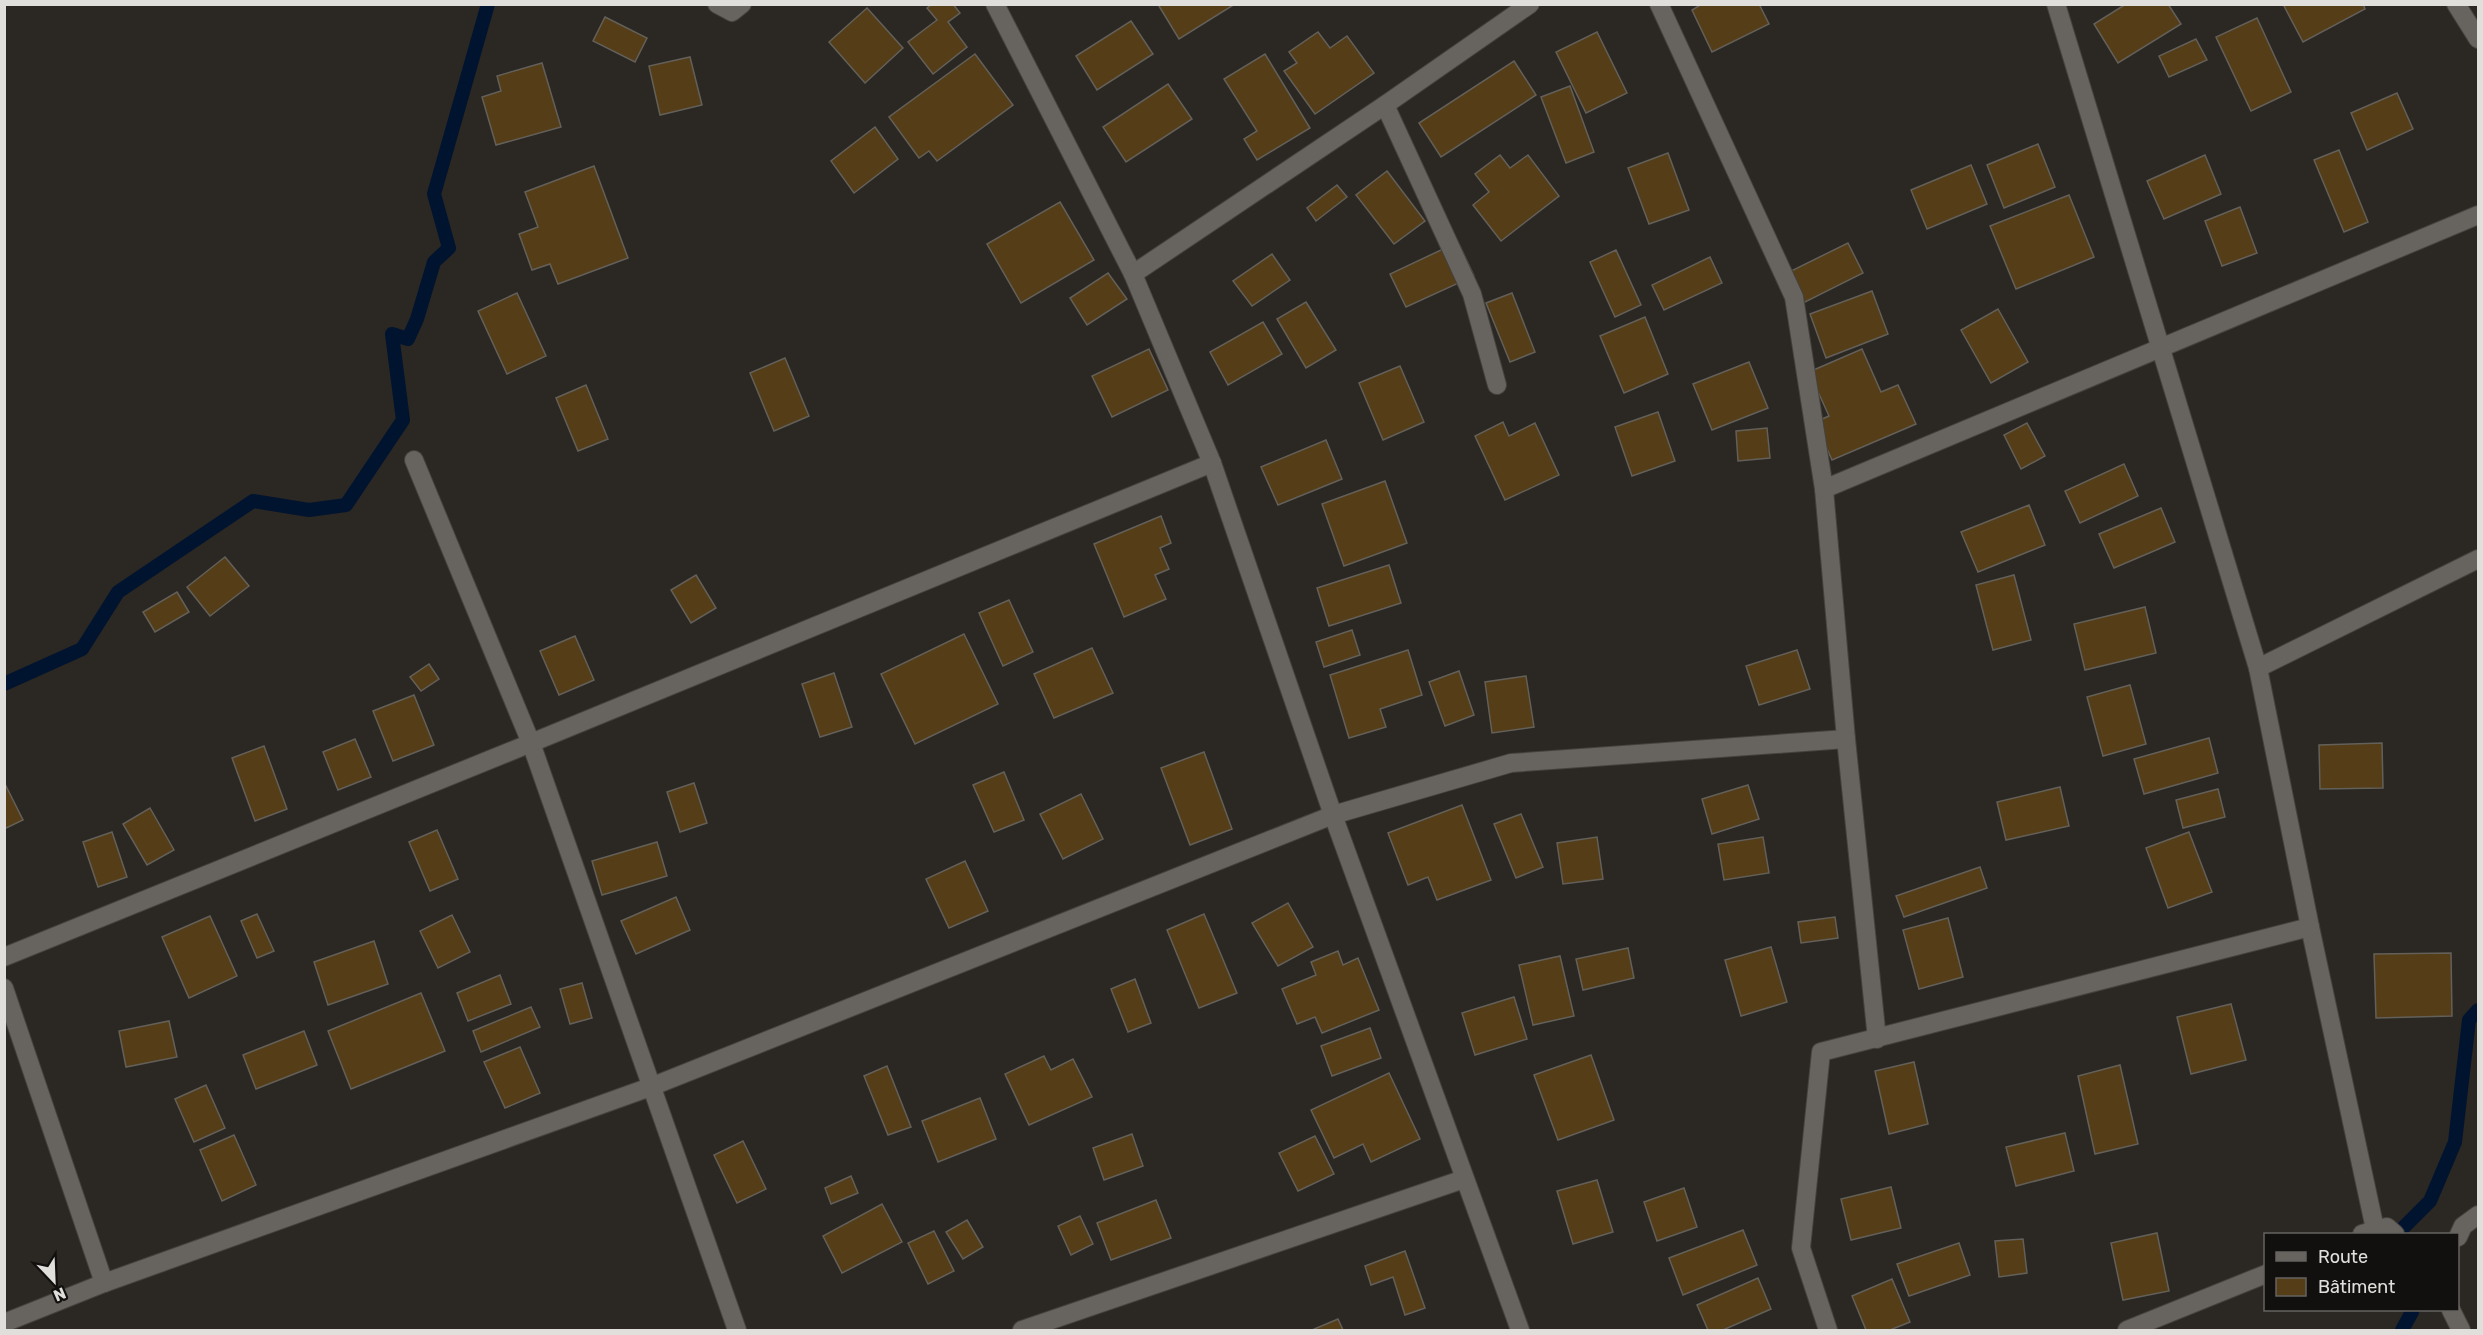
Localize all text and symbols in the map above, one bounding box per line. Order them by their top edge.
legend [2264,1233,2459,1311]
text: Route [2318,1246,2368,1268]
north arrow [24,1251,84,1311]
text: Bâtiment [2318,1276,2395,1298]
text: N [51,1283,69,1305]

